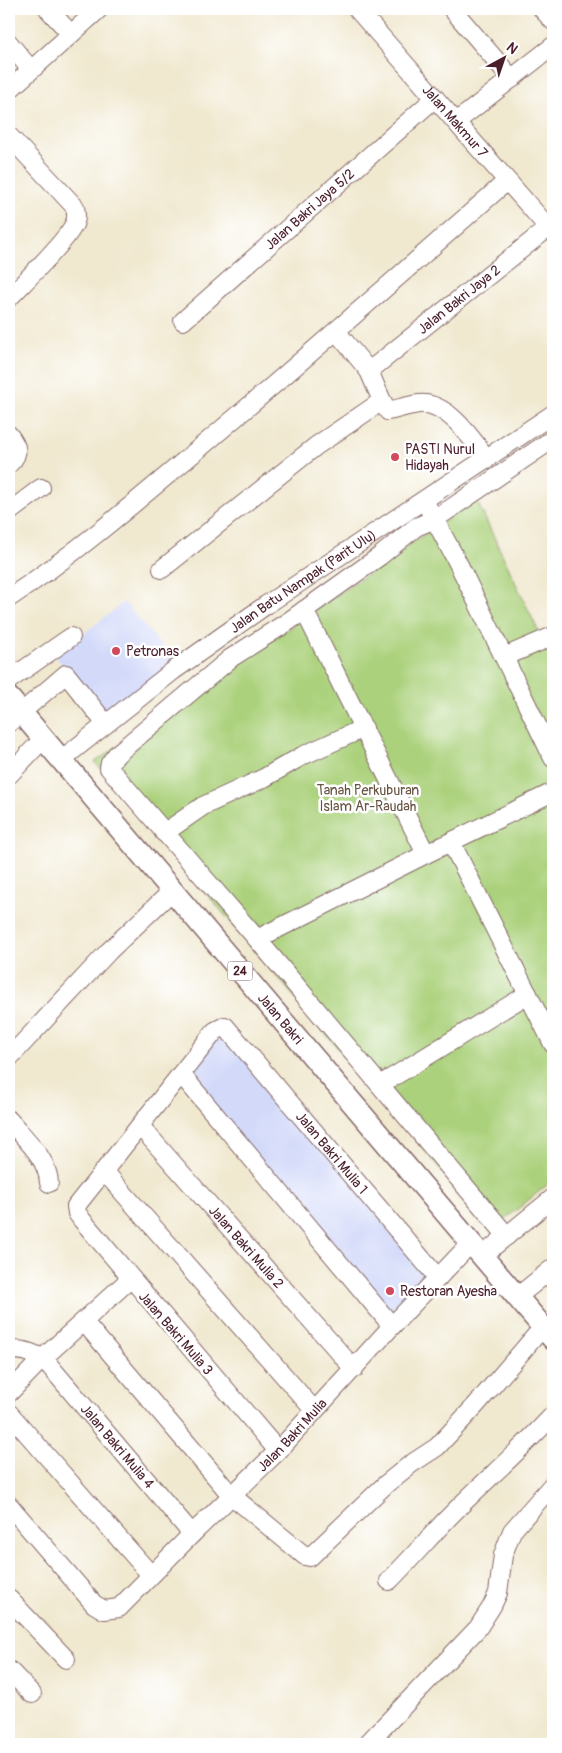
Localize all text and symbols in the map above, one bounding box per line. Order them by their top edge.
north arrow [480,32,530,82]
text: N [503,39,521,58]
street label: Jalan Makmur 7 [418,82,492,162]
street label: Jalan Bakri Jaya 5/2 [262,165,358,253]
street label: Jalan Bakri Jaya 2 [414,261,504,338]
place label: PASTI Nurul Hidayah [405,441,475,474]
marker: PASTI Nurul Hidayah [389,451,401,463]
street label: Jalan Batu Nampak (Parit Ulu) [227,526,379,637]
place label: Petronas [126,643,180,660]
marker: Petronas [110,645,122,657]
park label: Tanah Perkuburan Islam Ar-Raudah [317,782,419,815]
road number: 24 [228,961,252,980]
street label: Jalan Bakri [254,990,307,1048]
street label: Jalan Bakri Mulia 1 [292,1108,371,1198]
street label: Jalan Bakri Mulia 2 [205,1202,287,1292]
place label: Restoran Ayesha [400,1283,497,1300]
marker: Restoran Ayesha [384,1285,396,1297]
street label: Jalan Bakri Mulia 3 [135,1288,217,1379]
street label: Jalan Bakri Mulia [254,1395,331,1475]
street label: Jalan Bakri Mulia 4 [77,1401,158,1492]

